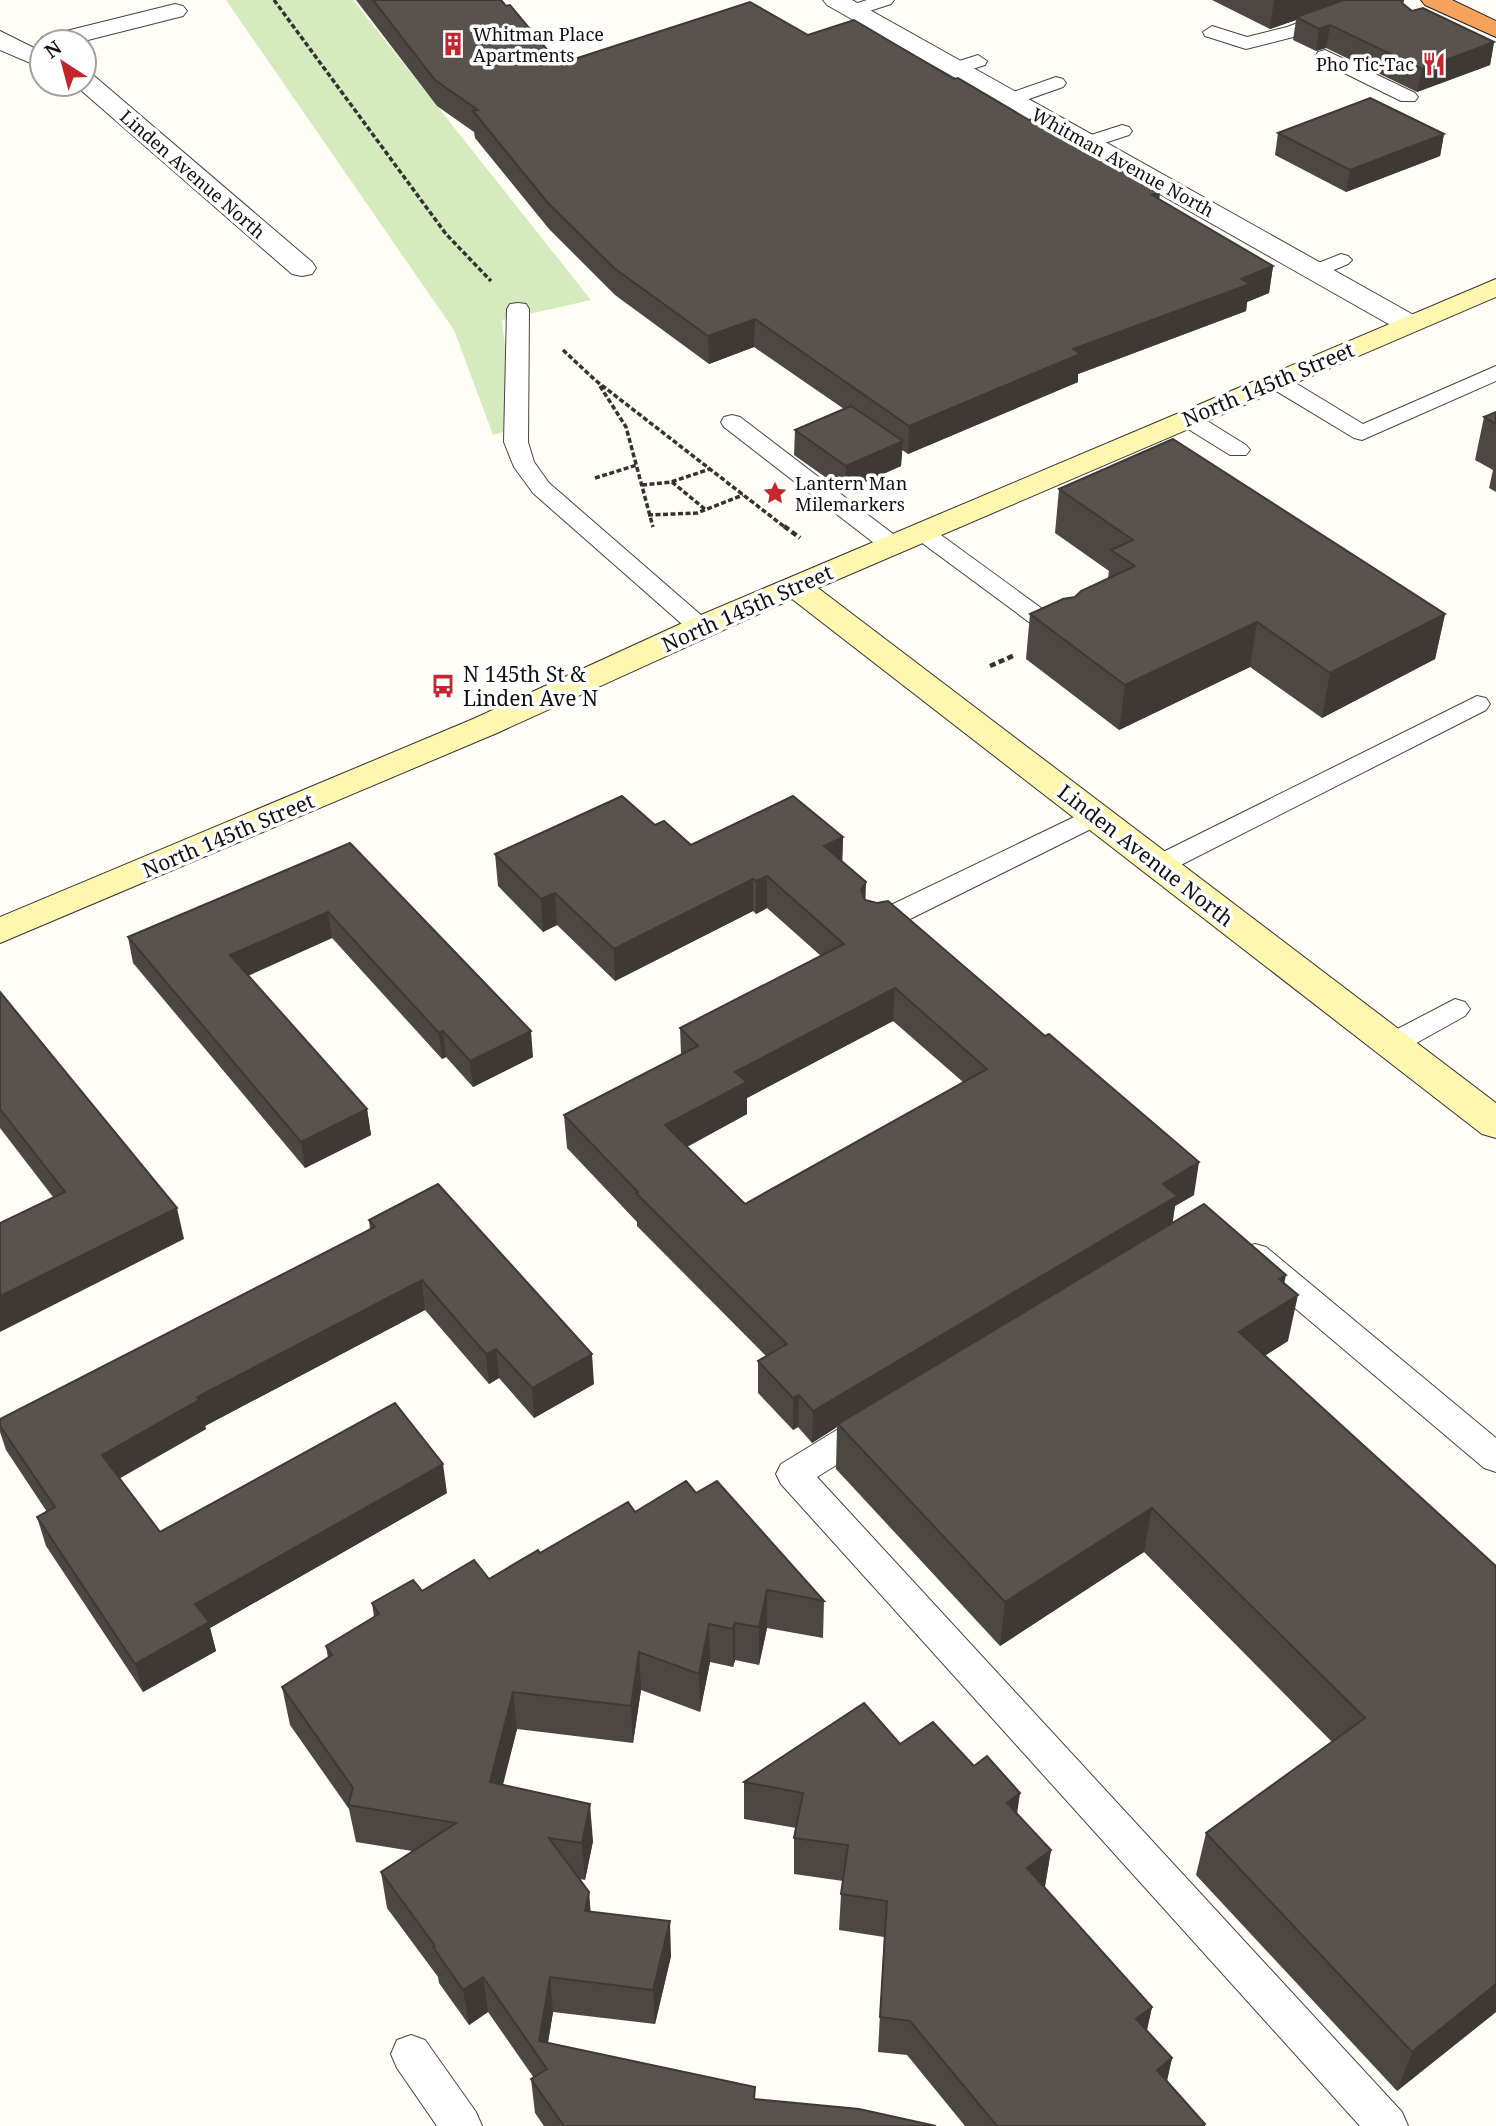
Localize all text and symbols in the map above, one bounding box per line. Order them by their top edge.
place label: Whitman Place Apartments [473,22,604,67]
north arrow [28,28,98,98]
building icon: Whitman Place Apartments [439,30,467,58]
text: N [39,34,67,64]
restaurant icon: Pho Tic-Tac [1420,50,1448,78]
place label: Pho Tic-Tac [1316,52,1414,76]
street label: Whitman Avenue North [1027,102,1219,222]
street label: Linden Avenue North [115,104,271,244]
street label: North 145th Street [1178,335,1358,433]
place label: Lantern Man Milemarkers [795,471,908,516]
place icon: Lantern Man Milemarkers [761,479,789,507]
street label: North 145th Street [657,558,837,658]
place label: N 145th St & Linden Ave N [463,660,598,712]
bus stop icon: N 145th St & Linden Ave N [429,672,457,700]
street label: Linden Avenue North [1052,778,1240,932]
street label: North 145th Street [138,786,318,884]

